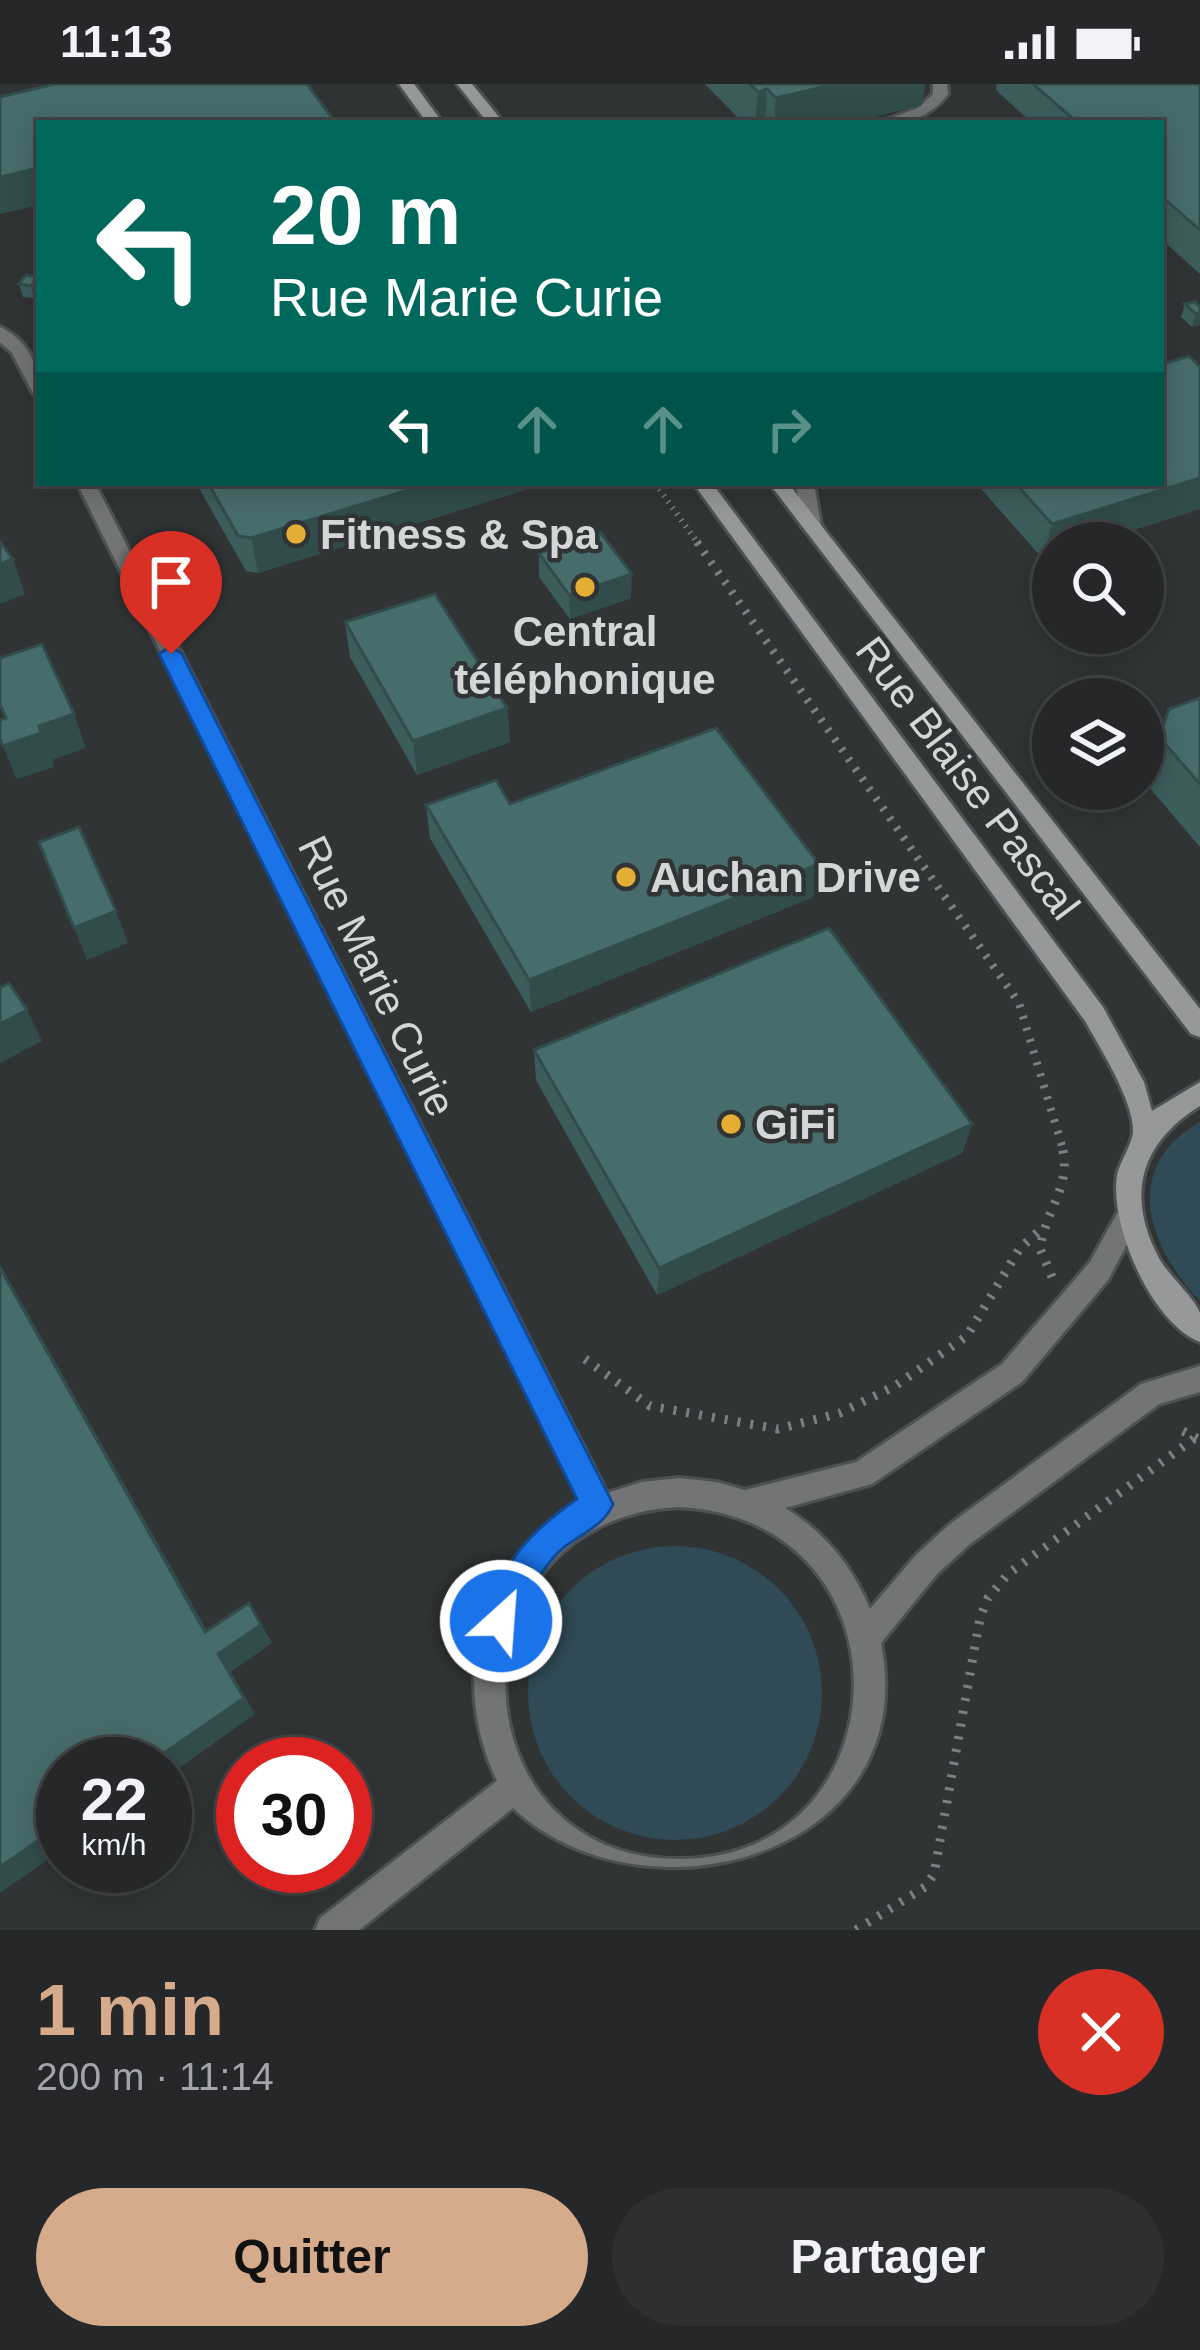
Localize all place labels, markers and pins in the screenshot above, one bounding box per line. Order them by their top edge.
place label: Fitness & Spa [320,511,598,558]
marker: Fitness & Spa [283,521,309,547]
pin [120,531,222,654]
marker: Central téléphonique [572,574,598,600]
place label: Central téléphonique [454,608,716,703]
place label: Auchan Drive [650,854,921,901]
marker: Auchan Drive [613,864,639,890]
place label: GiFi [755,1101,837,1148]
marker: GiFi [718,1111,744,1137]

